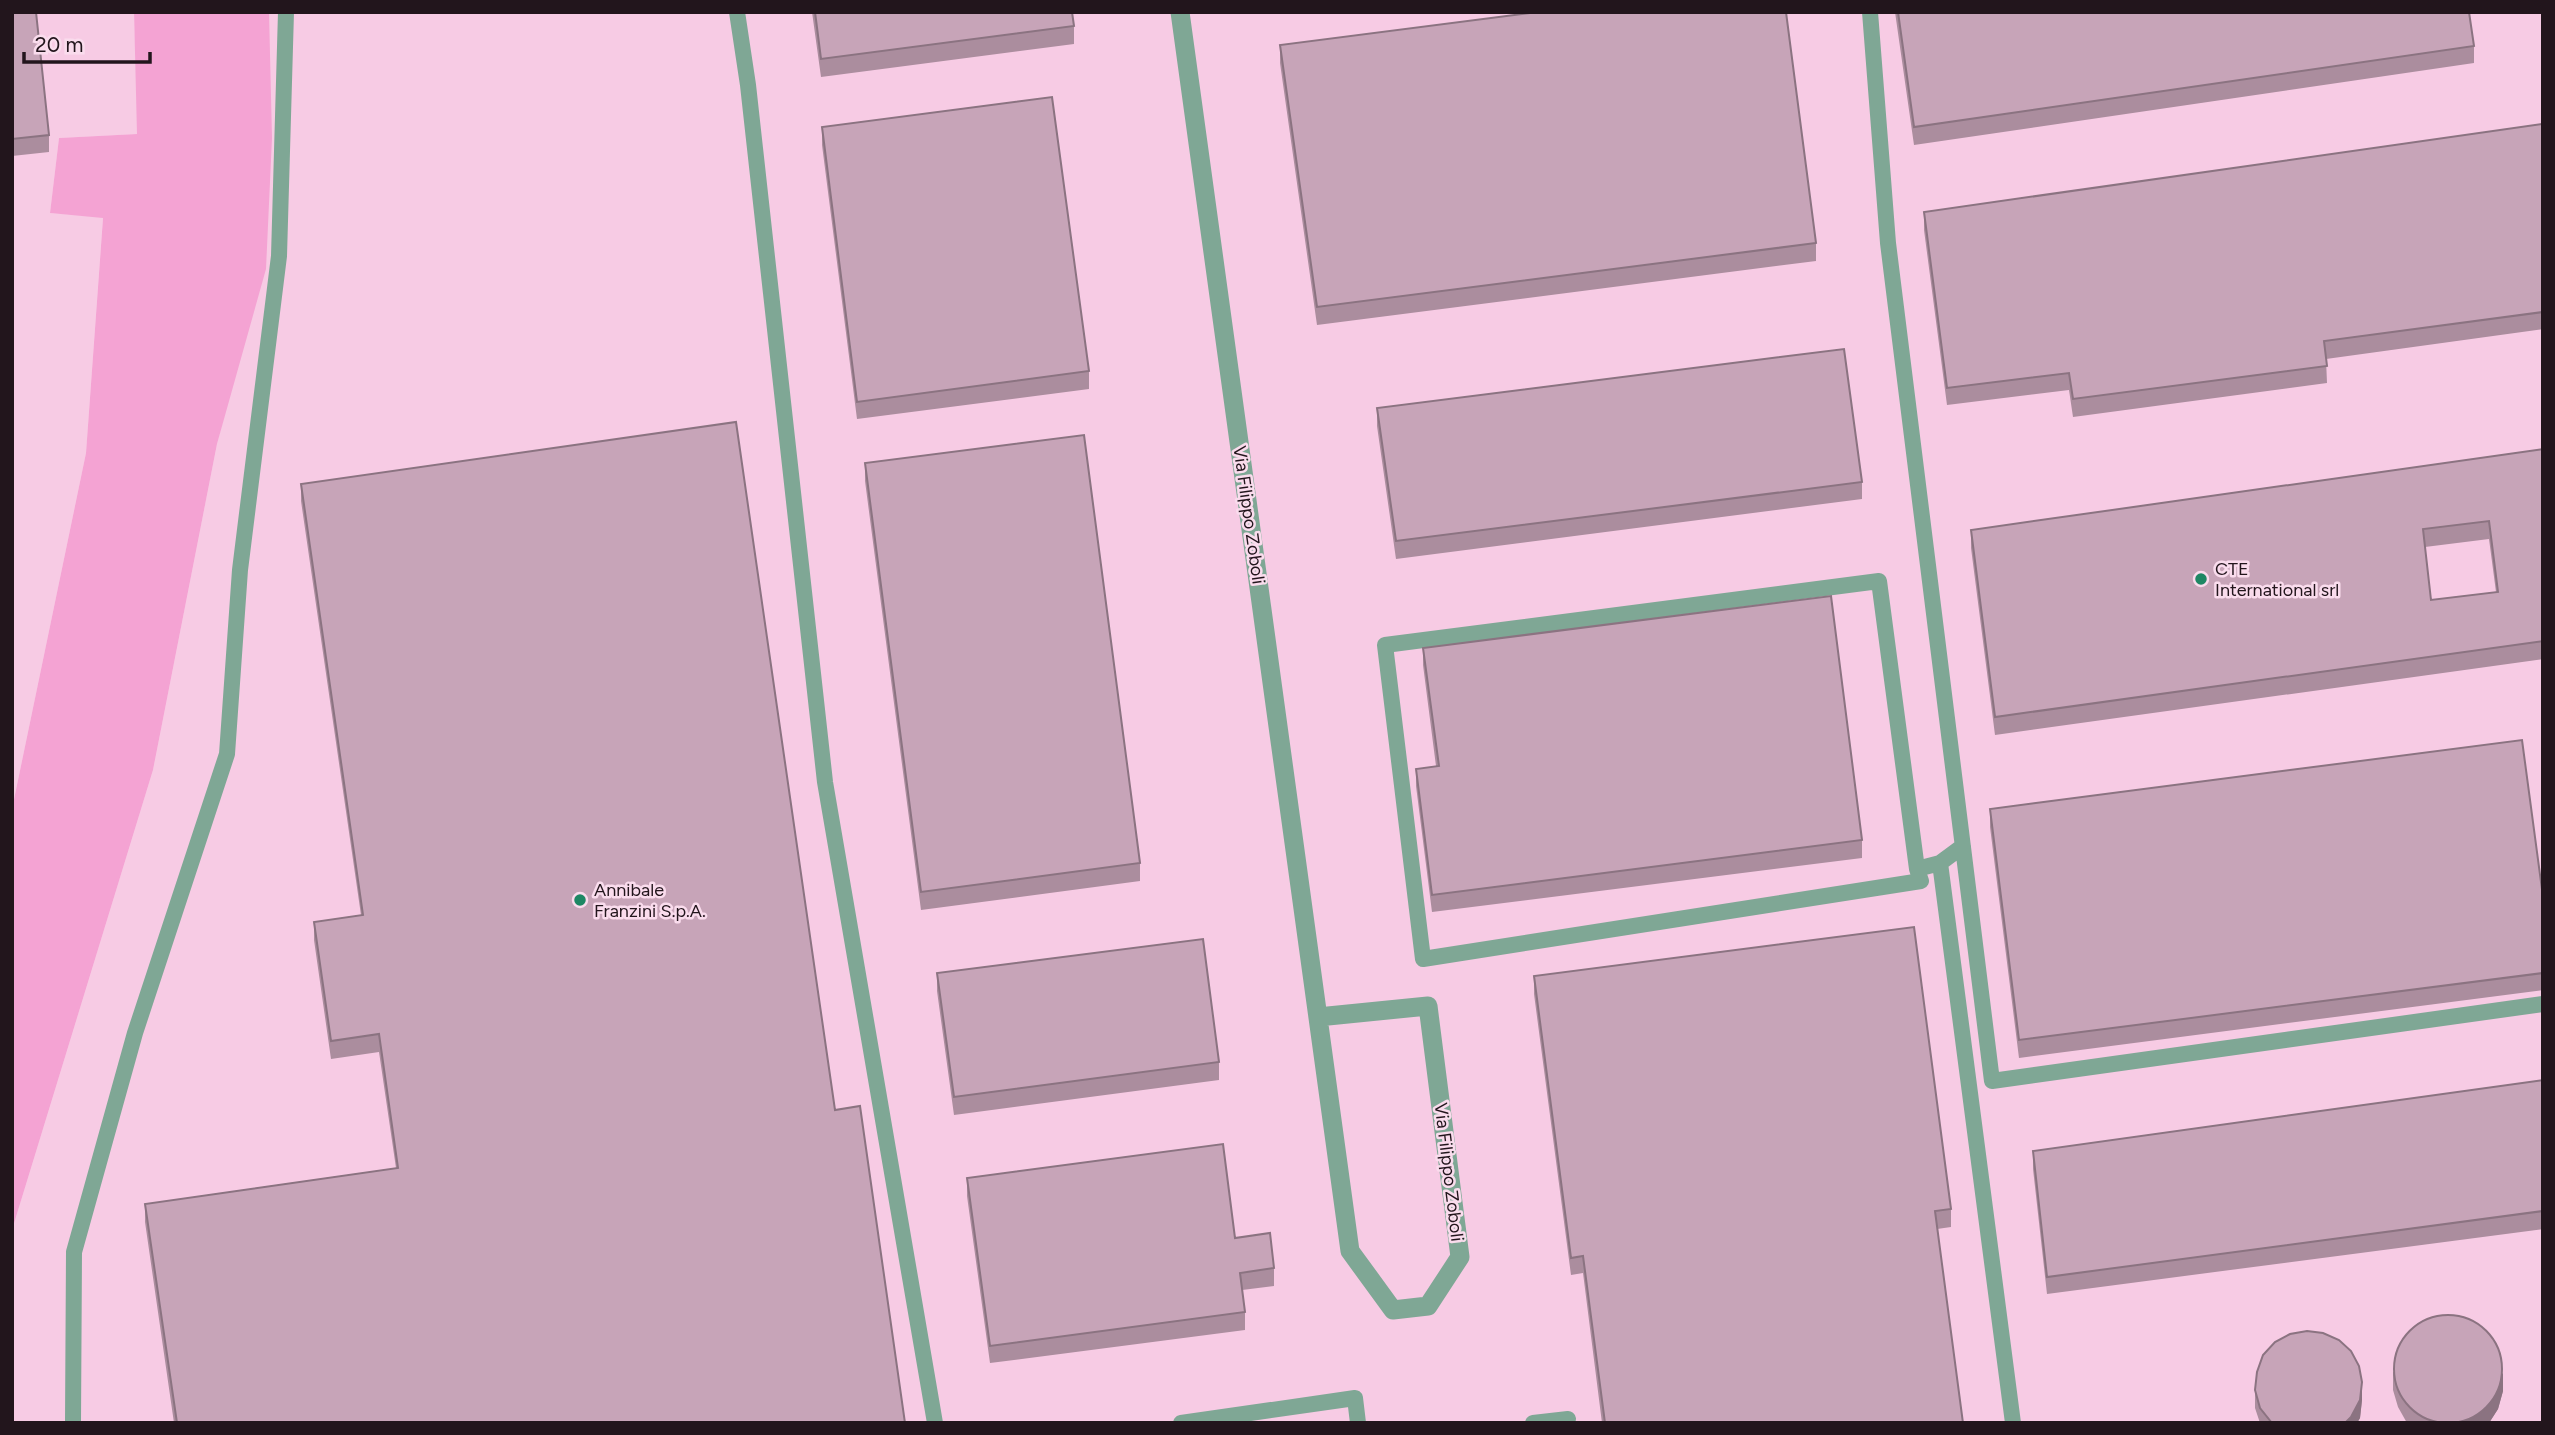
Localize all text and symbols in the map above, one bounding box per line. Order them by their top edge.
scale bar [24,21,150,65]
text: 20 m [35,32,83,57]
street label: Via Filippo Zoboli [1228,444,1270,586]
place label: CTE International srl [2215,558,2339,601]
marker: CTE International srl [2193,571,2209,587]
place label: Annibale Franzini S.p.A. [594,879,706,922]
marker: Annibale Franzini S.p.A. [572,892,588,908]
street label: Via Filippo Zoboli [1430,1101,1468,1243]

